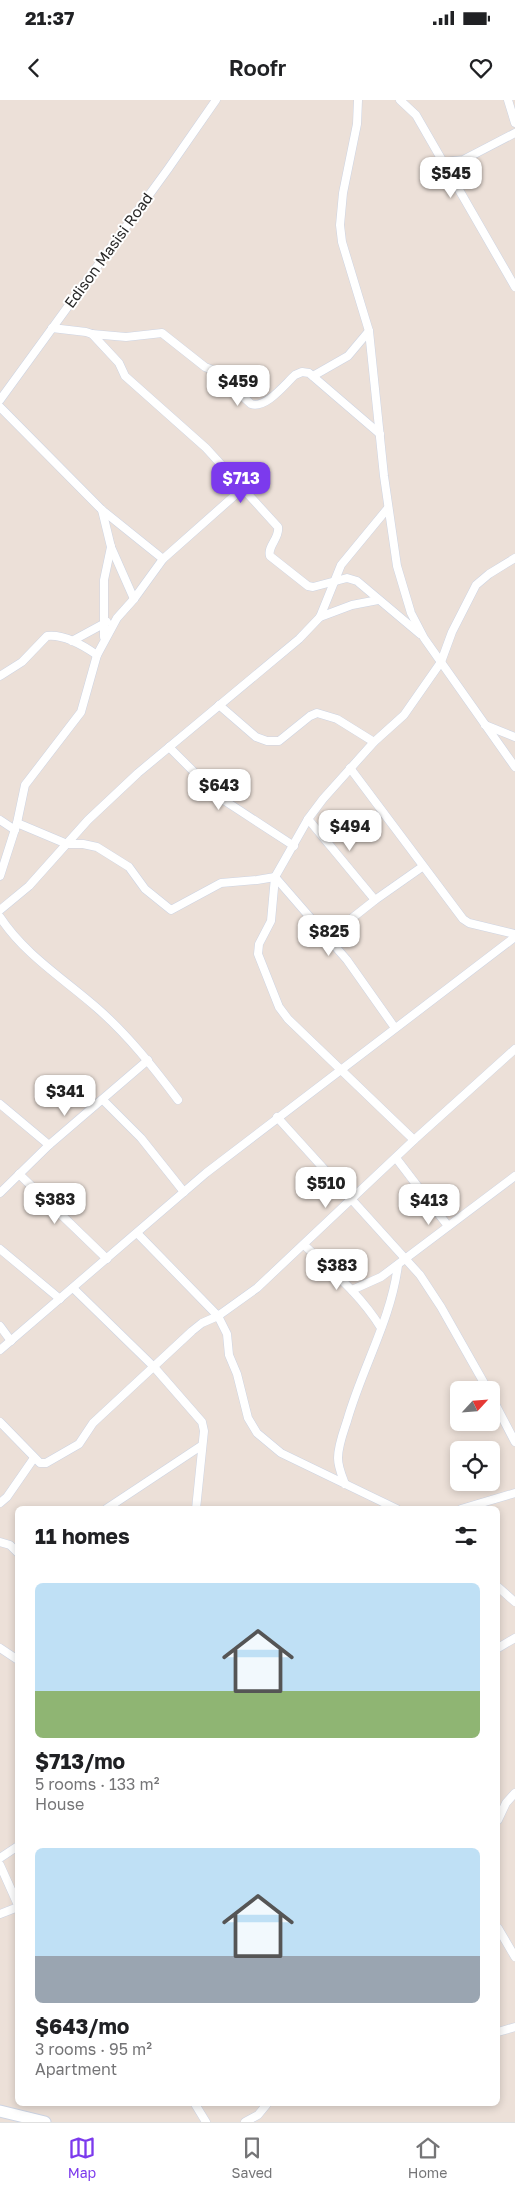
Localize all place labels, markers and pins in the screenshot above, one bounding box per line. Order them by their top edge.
pin: $545 [421,156,481,199]
pin: $459 [208,364,268,407]
pin: $713 [211,462,271,504]
pin: $643 [189,768,249,811]
pin: $494 [320,810,380,852]
pin: $825 [299,914,359,957]
pin: $341 [35,1074,95,1117]
pin: $510 [296,1166,356,1209]
pin: $383 [25,1182,85,1225]
pin: $413 [399,1184,459,1226]
pin: $383 [307,1248,367,1291]

